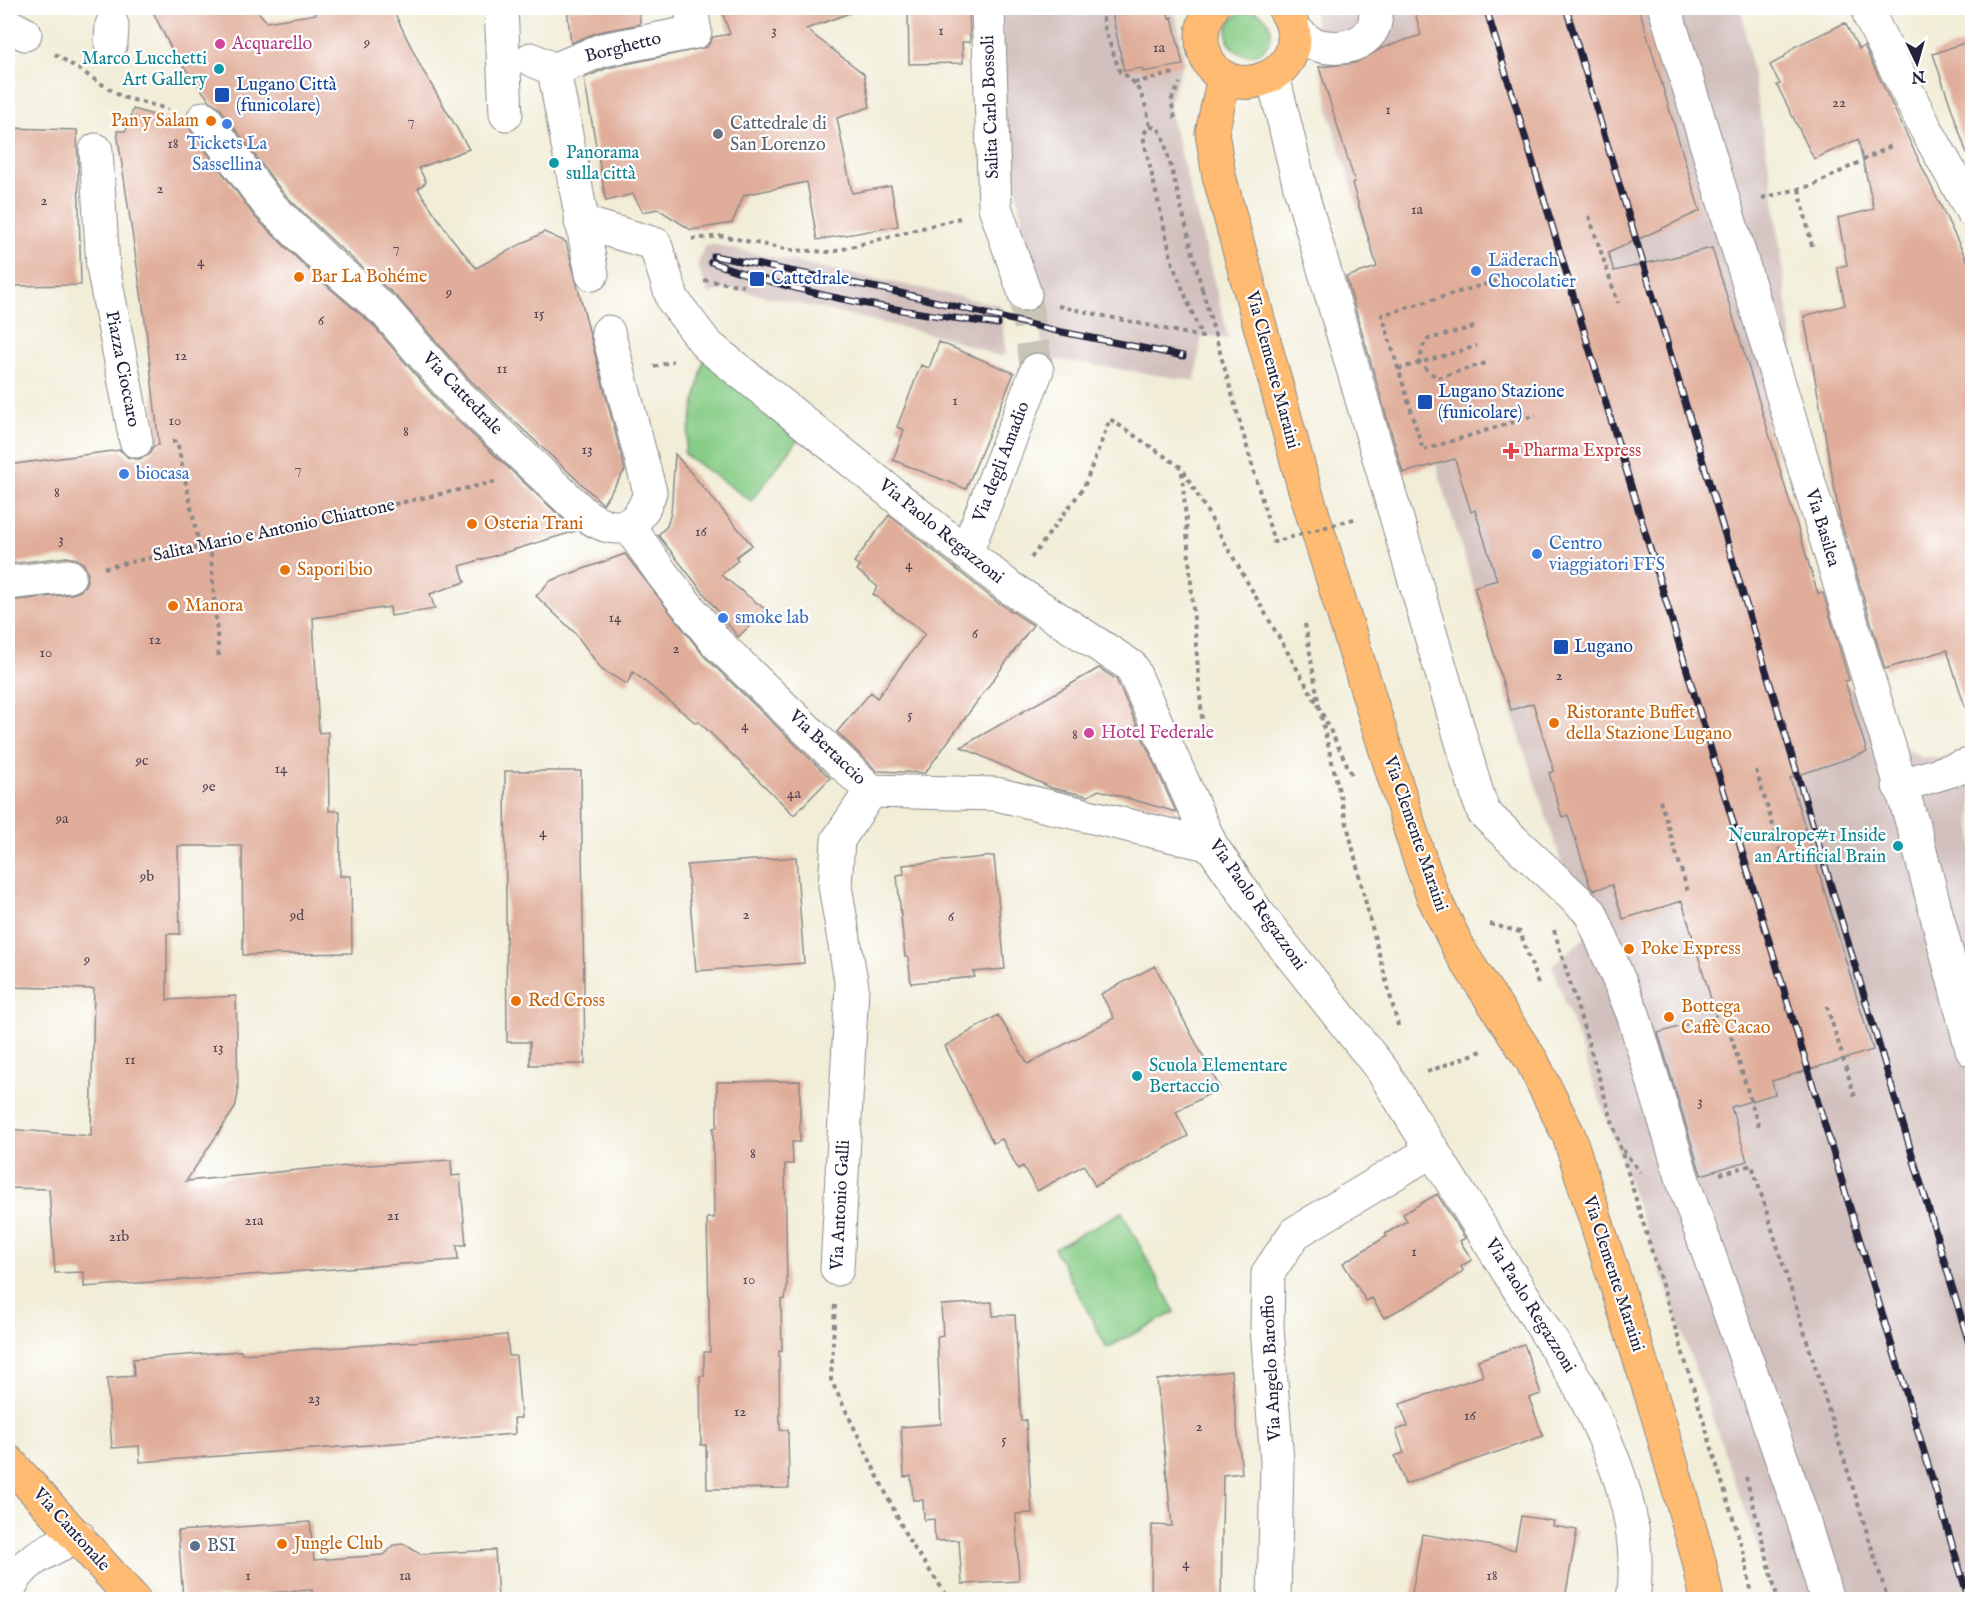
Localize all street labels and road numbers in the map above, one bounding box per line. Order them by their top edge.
street label: Borghetto [583,27,664,69]
street label: Salita Carlo Bossoli [977,34,1005,179]
street label: Via Clemente Maraini [1240,288,1304,452]
street label: Piazza Cioccaro [99,309,145,429]
street label: Via Cattedrale [416,347,507,440]
street label: Via degli Amadio [968,398,1036,527]
street label: Via Paolo Regazzoni [873,474,1008,590]
street label: Via Basilea [1799,485,1845,570]
street label: Salita Mario e Antonio Chiattone [151,494,397,568]
street label: Via Bertaccio [783,705,871,791]
street label: Via Clemente Maraini [1377,752,1452,915]
street label: Via Paolo Regazzoni [1203,834,1311,975]
street label: Via Antonio Galli [826,1139,856,1272]
street label: Via Clemente Maraini [1577,1192,1649,1355]
street label: Via Paolo Regazzoni [1479,1234,1581,1378]
street label: Via Angelo Baroffio [1257,1294,1287,1443]
street label: Via Cantonale [27,1483,115,1577]

